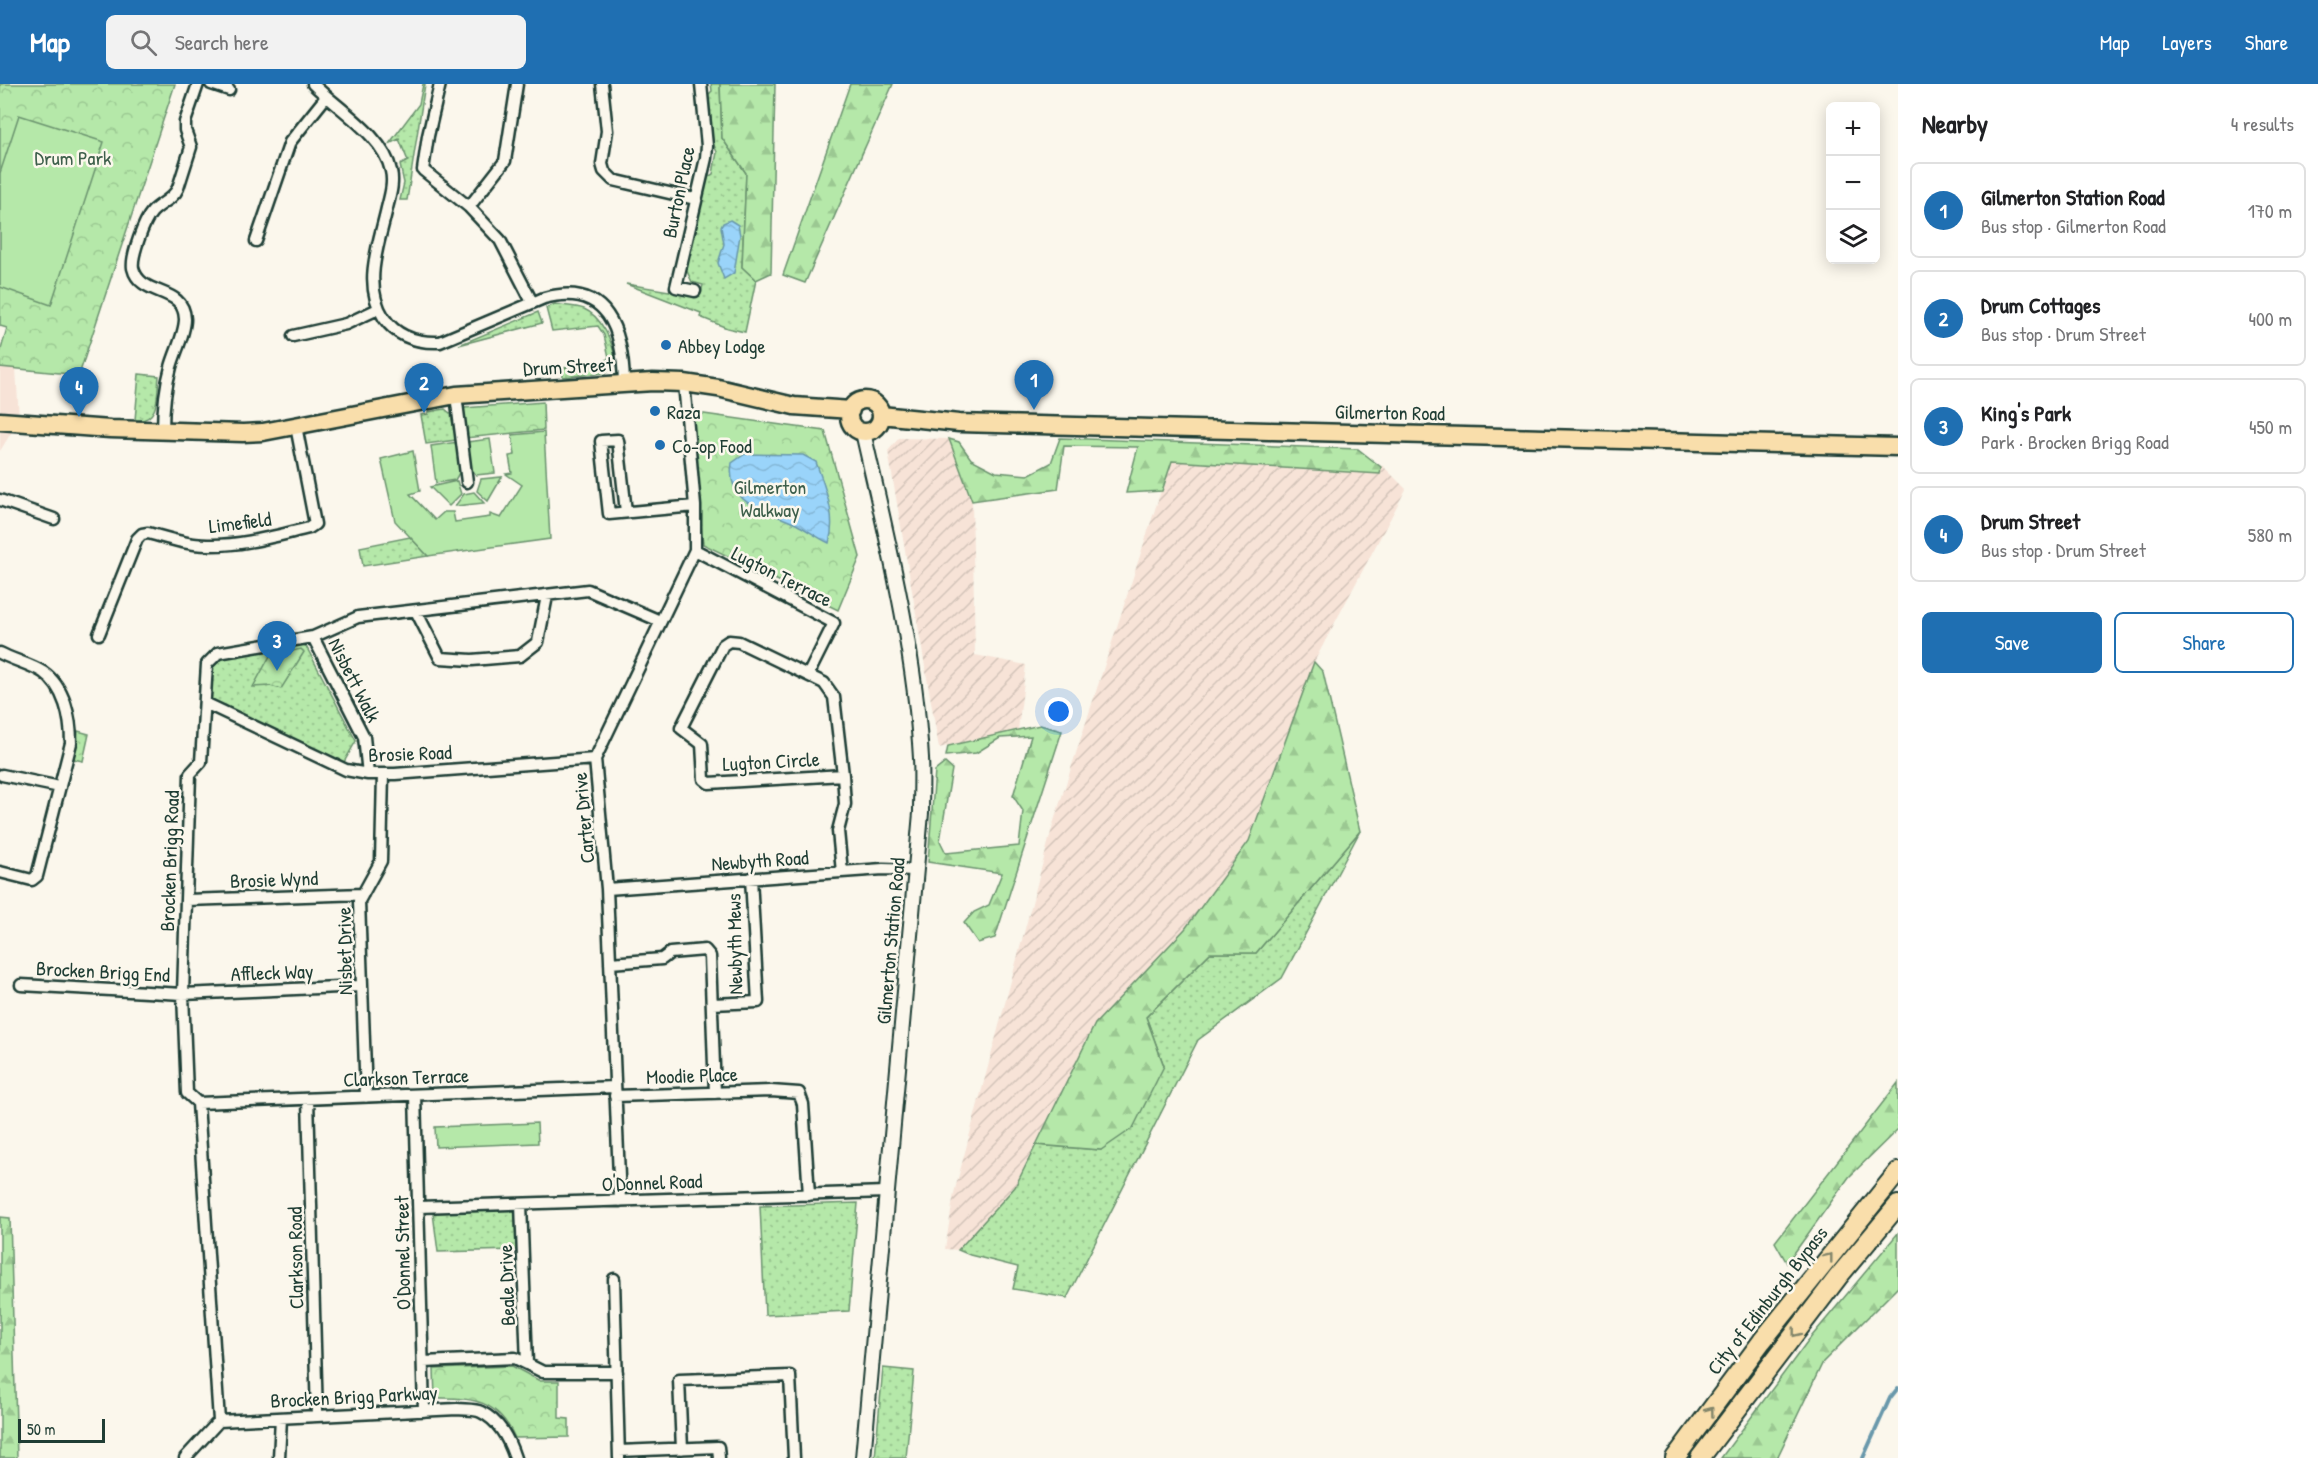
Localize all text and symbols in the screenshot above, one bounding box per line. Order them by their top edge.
search box [106,15,526,69]
text: Map [30,23,70,61]
icon: search [127,26,160,59]
text: Search here [175,27,269,57]
text: Map [2100,28,2129,57]
text: Layers [2162,28,2212,57]
text: Share [2245,28,2288,57]
map controls [1826,102,1880,264]
button: + [1826,102,1880,156]
text: Nearby [1922,106,1988,141]
text: 4 results [2231,110,2294,137]
park label: Drum Park [35,144,111,171]
street label: Burton Place [655,144,701,240]
button: − [1826,156,1880,210]
text: Gilmerton Station Road [1981,182,2165,212]
text: 1 [1940,197,1947,224]
text: 170 m [2248,197,2292,224]
button: layers [1826,210,1880,264]
text: Bus stop · Gilmerton Road [1981,212,2166,239]
text: Drum Cottages [1981,290,2100,320]
text: 2 [1939,305,1948,332]
text: 400 m [2248,305,2292,332]
text: Bus stop · Drum Street [1981,320,2146,347]
place label: Abbey Lodge [678,332,765,359]
marker: Abbey Lodge [659,338,673,352]
street label: Drum Street [522,350,615,382]
pin: 1 [1014,360,1054,410]
pin: 2 [404,364,444,413]
pin: 4 [60,368,98,417]
place label: Raza [667,398,700,425]
street label: Gilmerton Road [1335,398,1445,426]
text: King's Park [1981,398,2071,428]
marker: Raza [648,404,662,418]
text: 3 [1939,413,1948,440]
text: 450 m [2249,413,2292,440]
text: Park · Brocken Brigg Road [1981,428,2169,455]
place label: Co-op Food [672,432,752,459]
marker: Co-op Food [653,438,667,452]
park label: Gilmerton Walkway [734,473,806,523]
street label: Limefield [207,505,273,539]
text: Drum Street [1981,506,2080,536]
text: 4 [1940,521,1947,548]
text: 580 m [2248,521,2292,548]
text: Bus stop · Drum Street [1981,536,2146,563]
street label: Lugton Terrace [727,539,837,613]
button: Save [1922,612,2102,673]
button: Share [2114,612,2294,673]
pin: 3 [258,622,296,671]
street label: Nisbett Walk [322,633,388,727]
your location [1044,697,1073,726]
street label: Brosie Road [368,738,452,768]
street label: Lugton Circle [722,745,820,777]
street label: Carter Drive [566,771,600,865]
street label: Brocken Brigg Road [153,790,185,932]
street label: Newbyth Road [711,843,810,877]
street label: Gilmerton Station Road [869,856,911,1025]
street label: Brosie Wynd [229,864,319,894]
street label: Newbyth Mews [720,893,748,995]
street label: Nisbet Drive [330,907,358,995]
street label: Brocken Brigg End [35,954,171,988]
street label: Affleck Way [230,957,314,987]
street label: Moodie Place [646,1060,738,1090]
street label: Clarkson Terrace [343,1061,469,1093]
street label: O'Donnel Road [601,1167,703,1197]
street label: O'Donnel Street [387,1194,416,1310]
street label: Clarkson Road [281,1206,309,1309]
street label: City of Edinburgh Bypass [1700,1220,1834,1380]
street label: Beale Drive [491,1244,521,1326]
one-way arrow [1821,1253,1832,1264]
one-way arrow [1792,1326,1803,1337]
street label: Brocken Brigg Parkway [270,1378,438,1414]
one-way arrow [1702,1407,1713,1418]
scale bar [18,1416,105,1444]
text: 50 m [27,1418,56,1440]

